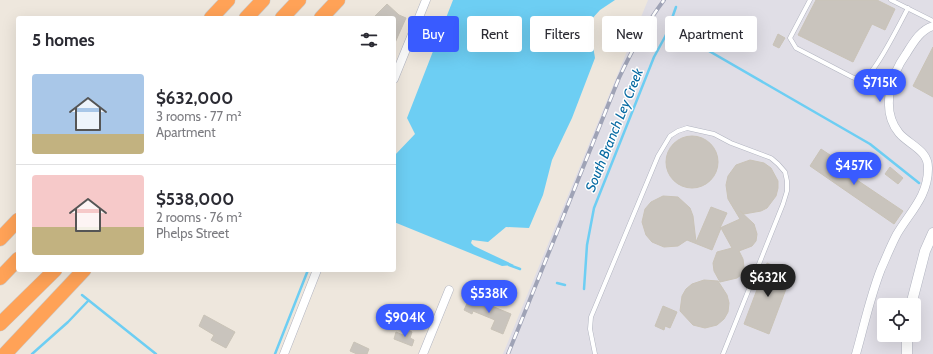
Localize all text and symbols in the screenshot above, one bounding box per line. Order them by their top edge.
chip: Buy [408,16,459,52]
chip: Rent [467,16,522,52]
chip: Filters [530,16,594,52]
chip: New [602,16,657,52]
chip: Apartment [665,16,757,52]
icon: filters [358,29,380,51]
text: 5 homes [32,30,95,50]
water label: South Branch Ley Creek [581,65,647,194]
pin: $715K [852,69,908,103]
text: $715K [863,74,897,90]
text: $632,000 [156,88,233,108]
icon: home [64,90,112,138]
text: 3 rooms · 77 m² [156,108,242,124]
text: Apartment [156,124,216,140]
pin: $457K [826,152,882,186]
text: $457K [835,157,873,173]
text: $538,000 [156,189,234,209]
icon: home [64,191,112,239]
text: 2 rooms · 76 m² [156,209,242,225]
text: Phelps Street [156,225,229,241]
pin: $632K [740,264,796,298]
text: $632K [750,269,786,285]
pin: $538K [461,280,517,314]
text: $538K [470,285,508,301]
map controls [877,298,921,342]
button: locate [877,298,921,342]
pin: $904K [377,304,433,338]
text: $904K [385,309,425,325]

